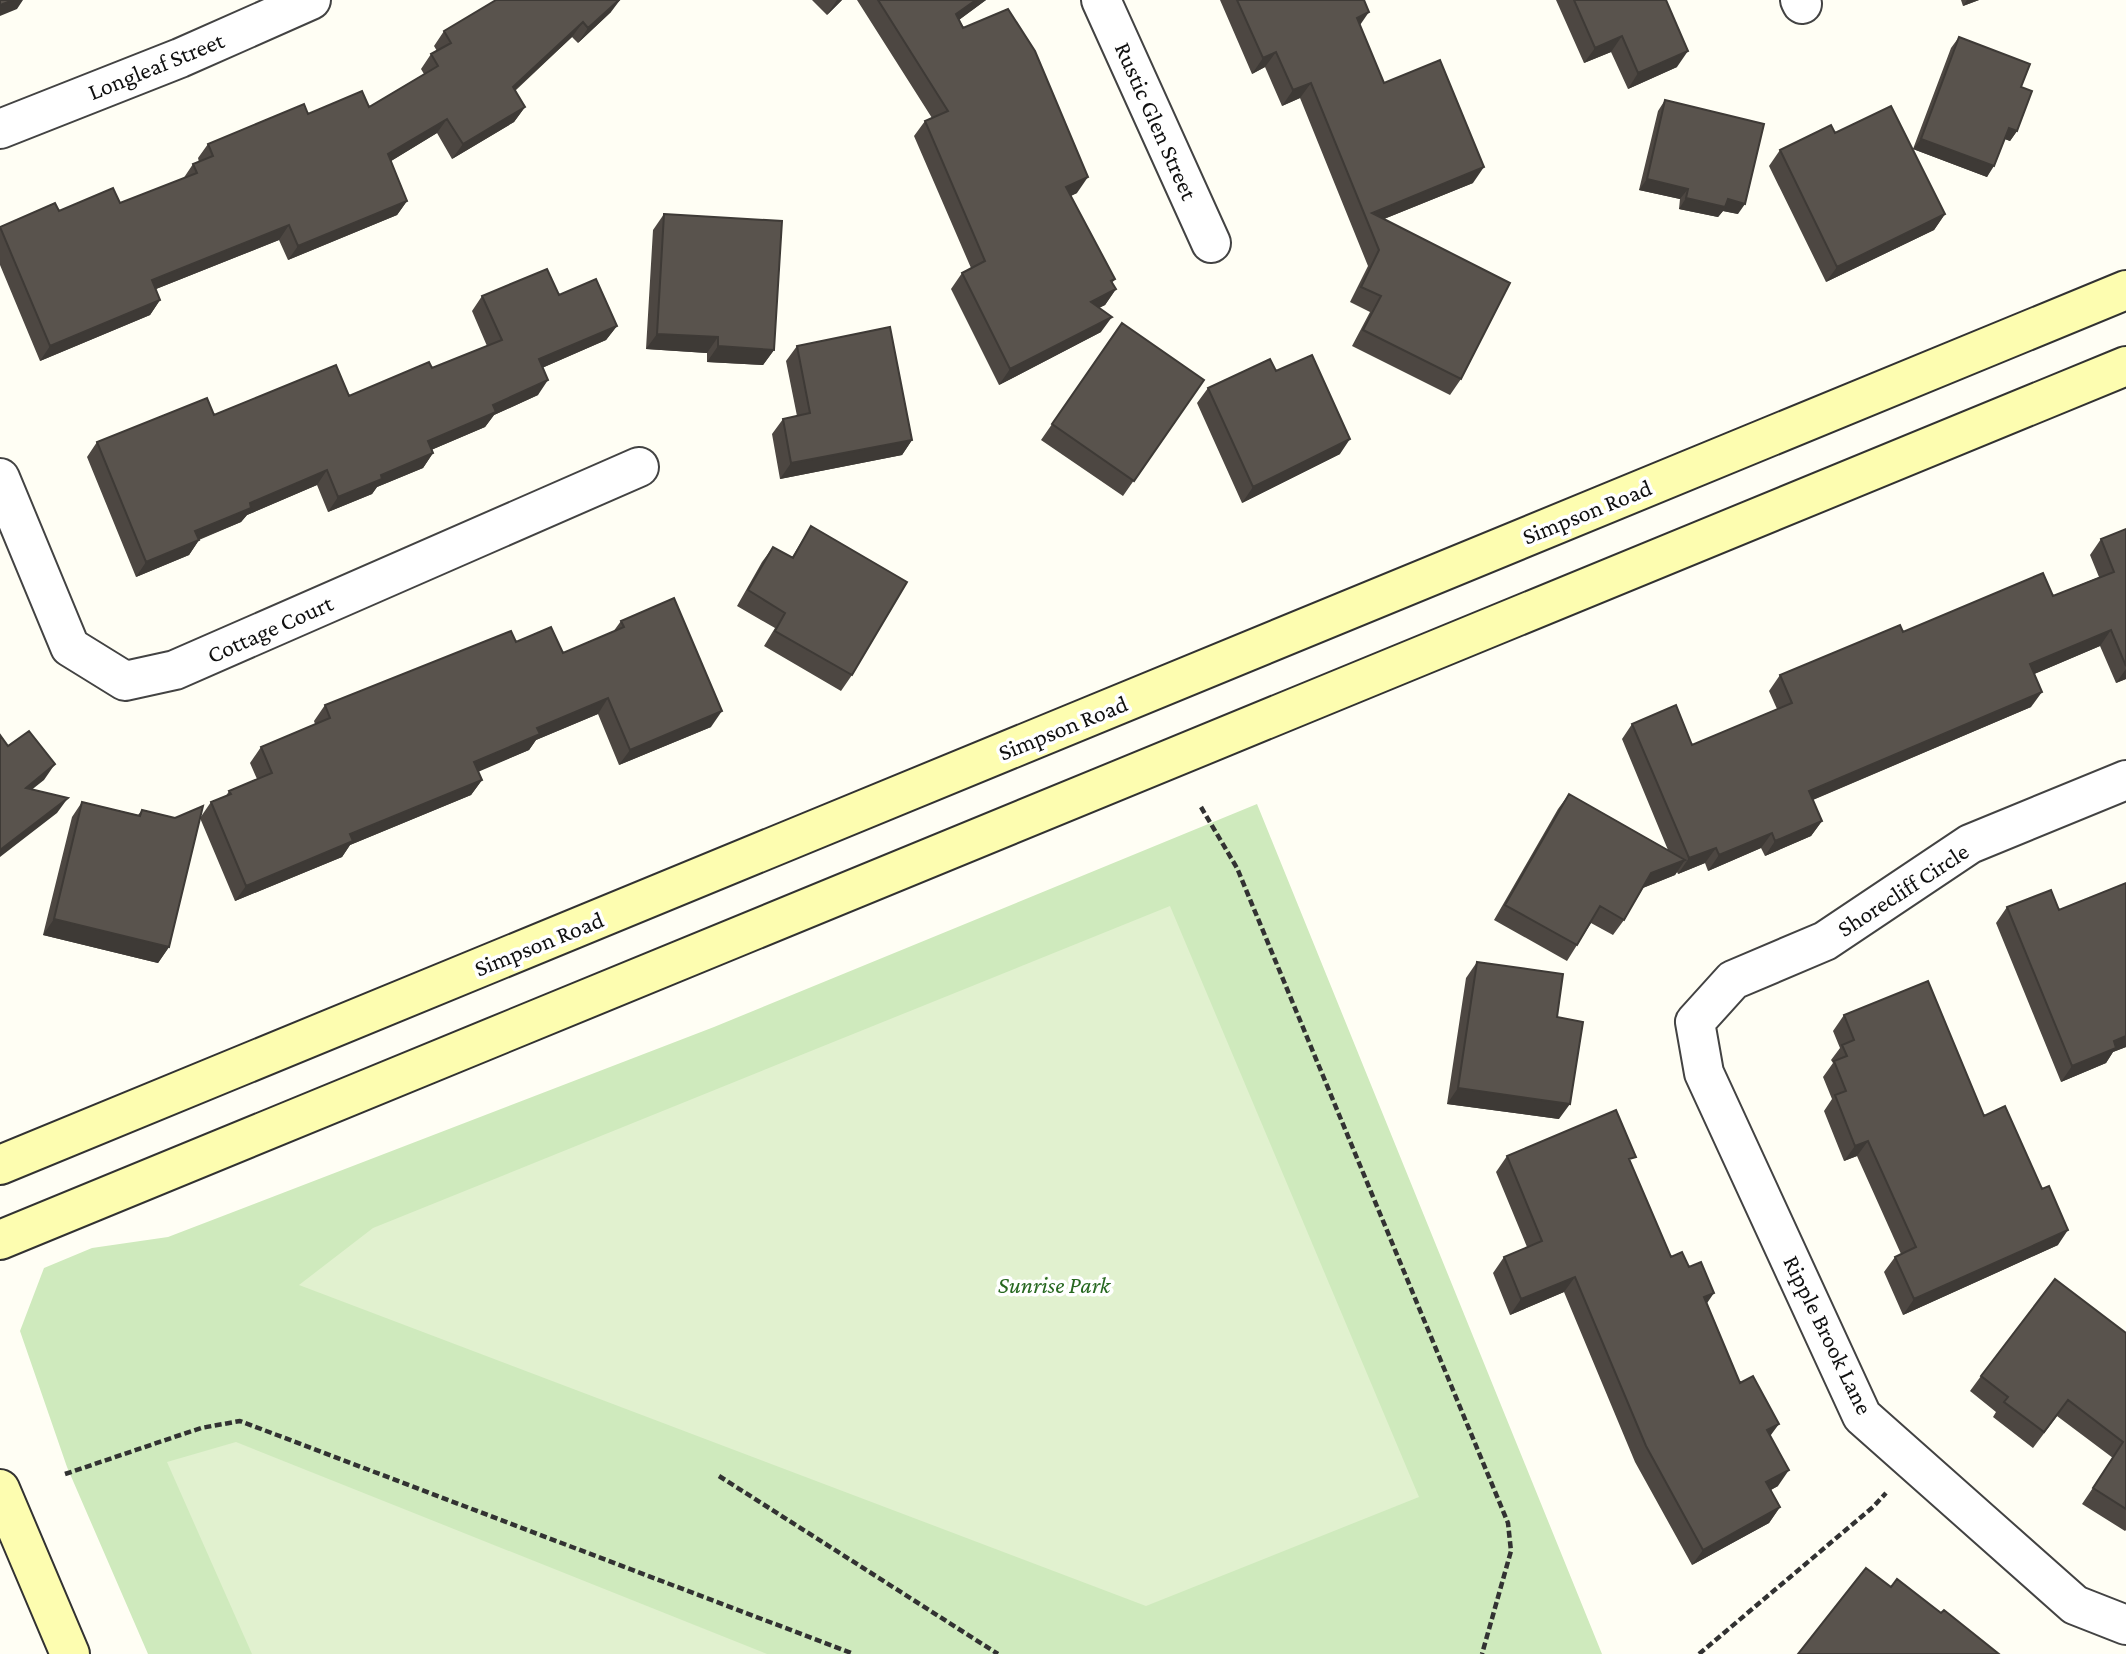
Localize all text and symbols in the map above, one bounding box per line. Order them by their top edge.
street label: Longleaf Street [84,26,229,105]
street label: Rustic Glen Street [1110,38,1204,205]
street label: Simpson Road [1518,473,1656,550]
street label: Cottage Court [203,588,338,668]
street label: Simpson Road [994,689,1132,766]
street label: Shorecliff Circle [1832,837,1973,942]
street label: Simpson Road [470,905,608,982]
street label: Ripple Brook Lane [1778,1251,1879,1419]
park label: Sunrise Park [998,1271,1112,1298]

